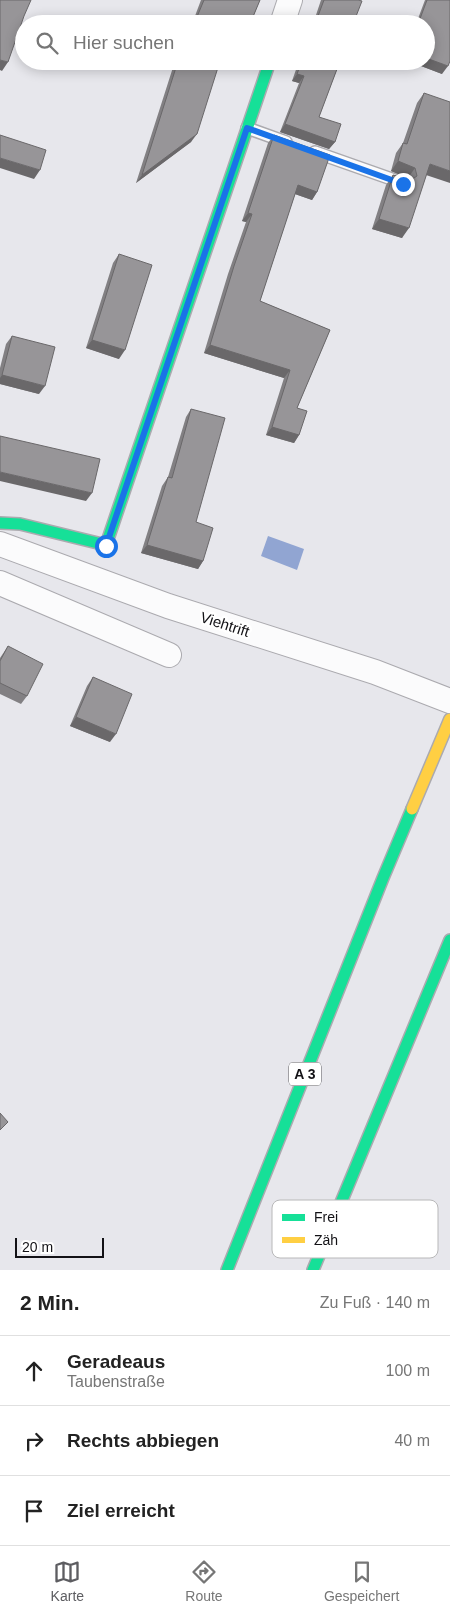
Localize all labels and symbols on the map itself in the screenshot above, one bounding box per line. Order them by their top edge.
route end [392,173,415,196]
route start [95,535,118,558]
street label: Viehtrift [198,608,252,640]
road number: A 3 [289,1062,321,1086]
legend [272,1200,438,1258]
text: Frei [314,1209,338,1225]
text: Zäh [314,1232,338,1248]
scale bar [15,1235,104,1258]

